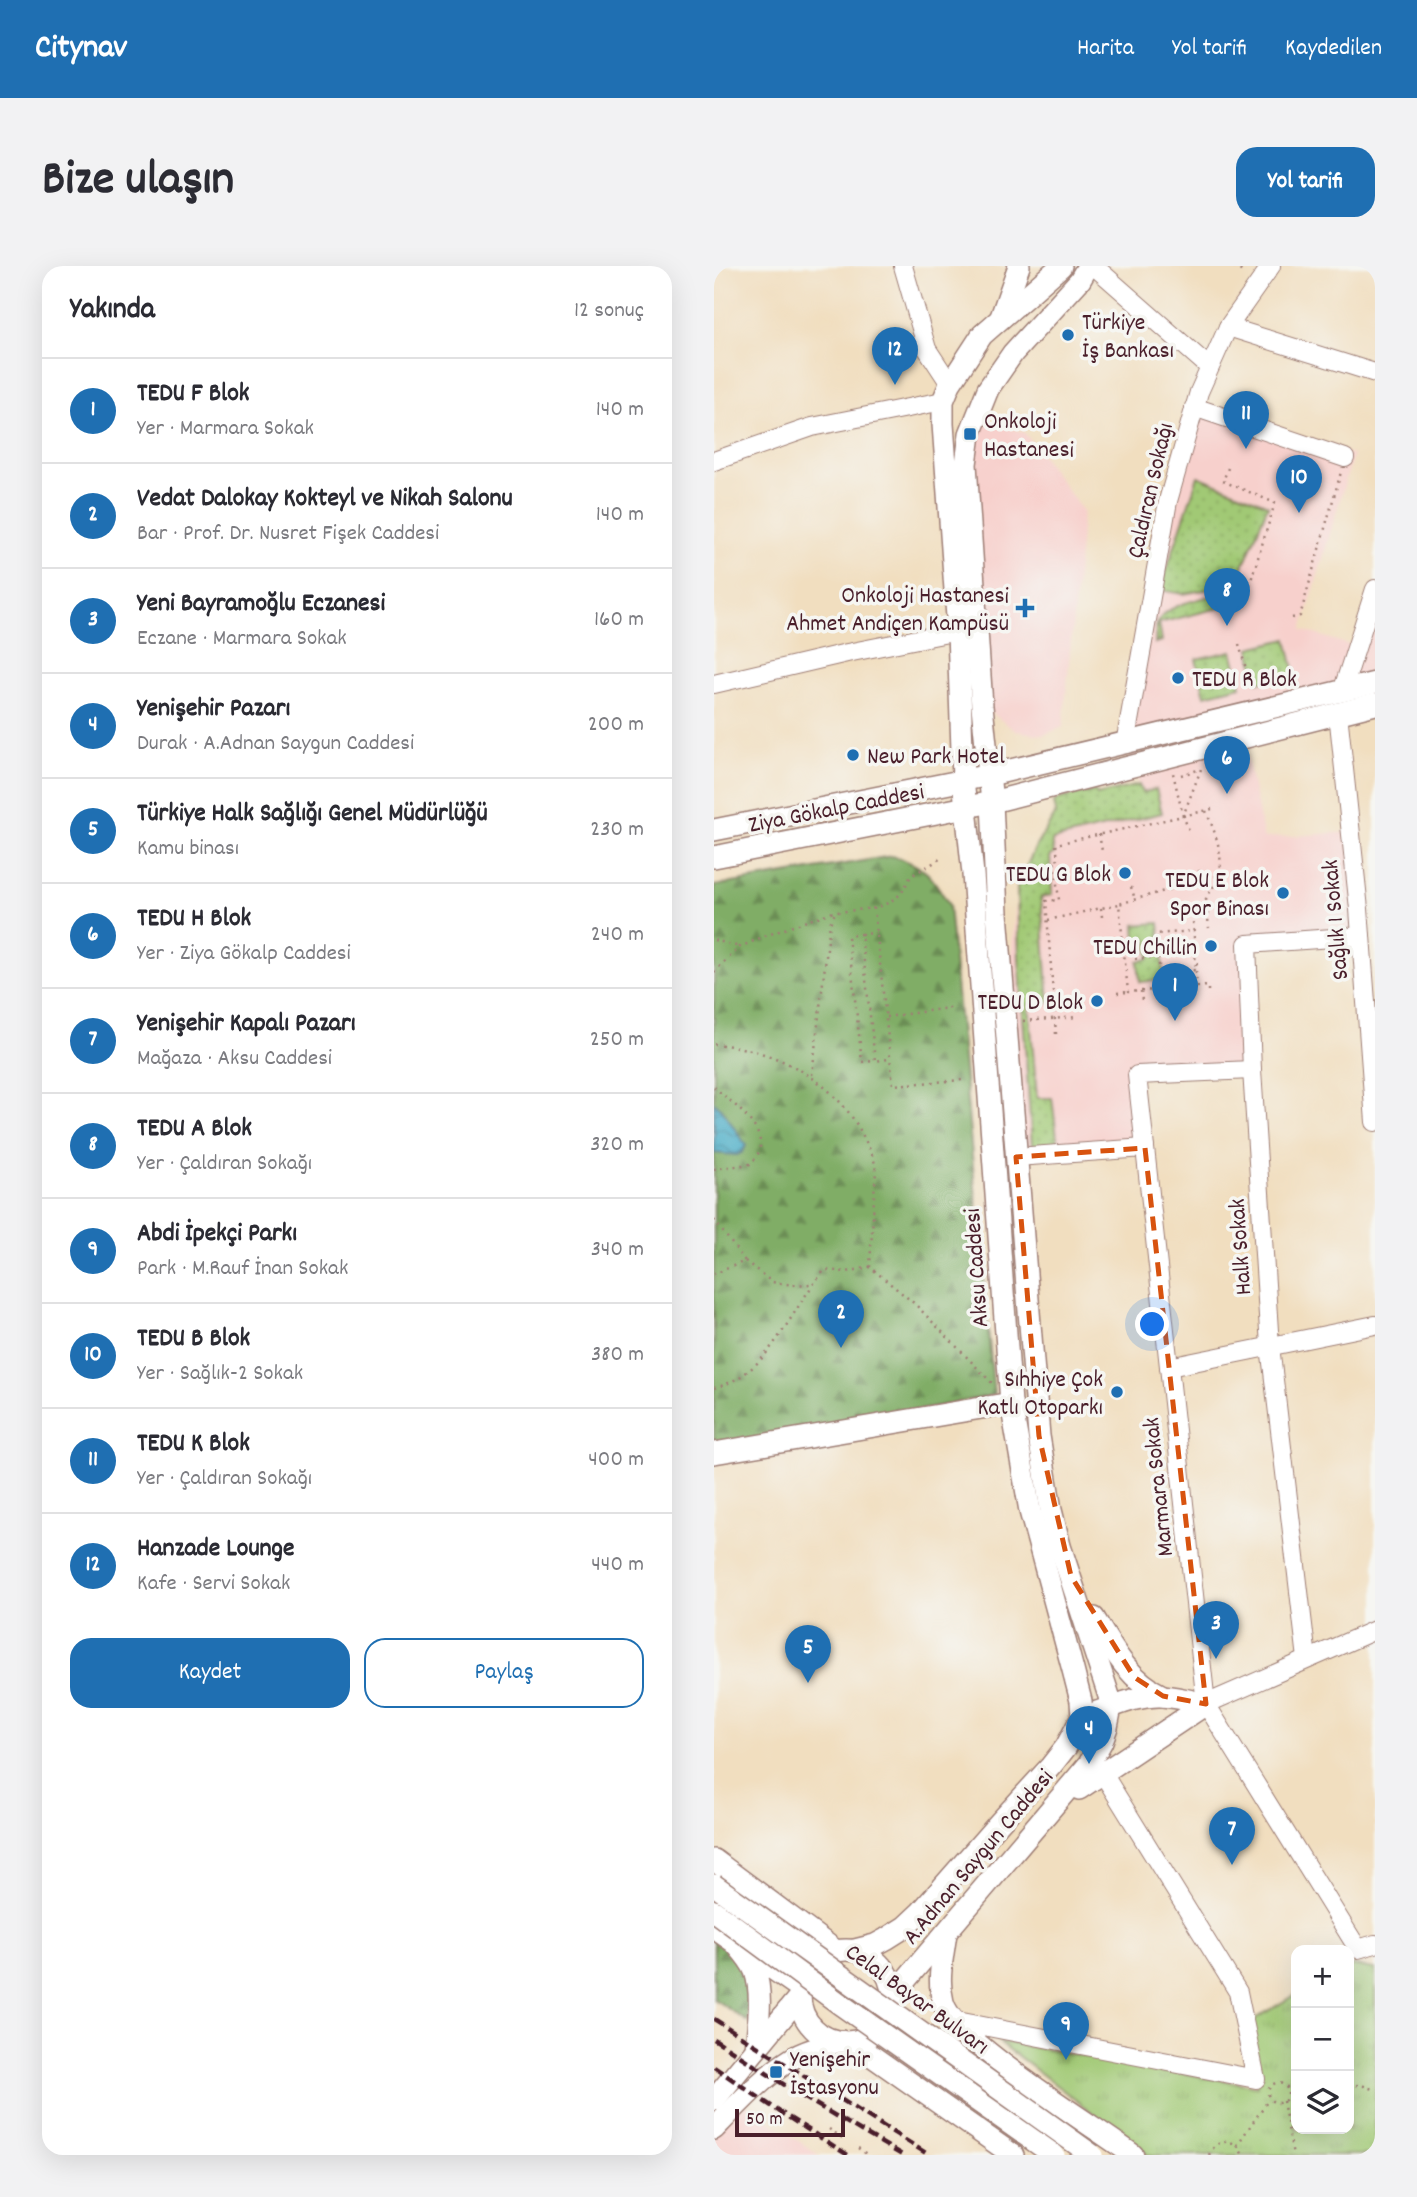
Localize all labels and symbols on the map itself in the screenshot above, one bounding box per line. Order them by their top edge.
place label: Türkiye İş Bankası [1082,307,1174,369]
pin: 12 [872,327,918,385]
marker: Türkiye İş Bankası [1060,327,1076,343]
pin: 11 [1223,391,1269,449]
place label: Onkoloji Hastanesi [984,406,1074,468]
street label: Çaldıran Sokağı [1120,420,1184,562]
marker: Onkoloji Hastanesi [962,426,978,442]
pin: 10 [1276,455,1322,513]
pin: 8 [1204,568,1250,626]
place label: Onkoloji Hastanesi Ahmet Andiçen Kampüsü [786,580,1009,642]
marker: Onkoloji Hastanesi Ahmet Andiçen Kampüsü [1015,598,1035,618]
place label: TEDU R Blok [1192,664,1297,698]
marker: TEDU R Blok [1170,670,1186,686]
pin: 6 [1204,736,1250,794]
place label: New Park Hotel [867,741,1005,775]
marker: New Park Hotel [845,747,861,763]
street label: Ziya Gökalp Caddesi [746,776,927,844]
street label: Sağlık 1 Sokak [1315,858,1359,981]
place label: TEDU G Blok [1006,859,1111,893]
marker: TEDU G Blok [1117,865,1133,881]
place label: TEDU E Blok Spor Binası [1165,865,1269,927]
marker: TEDU E Blok Spor Binası [1275,885,1291,901]
place label: TEDU Chillin [1093,932,1197,966]
marker: TEDU Chillin [1203,938,1219,954]
pin: 1 [1152,963,1198,1021]
place label: TEDU D Blok [978,987,1083,1021]
marker: TEDU D Blok [1089,993,1105,1009]
street label: Halk Sokak [1222,1197,1262,1296]
street label: Aksu Caddesi [957,1207,999,1329]
pin: 2 [818,1290,864,1348]
your location [1135,1307,1169,1341]
place label: Sıhhiye Çok Katlı Otoparkı [977,1364,1103,1426]
marker: Sıhhiye Çok Katlı Otoparkı [1109,1384,1125,1400]
street label: Marmara Sokak [1136,1415,1184,1558]
pin: 3 [1193,1601,1239,1659]
pin: 5 [785,1625,831,1683]
pin: 4 [1066,1706,1112,1764]
street label: A.Adnan Saygun Caddesi [896,1763,1063,1953]
pin: 7 [1209,1807,1255,1865]
street label: Celal Bayar Bulvarı [837,1937,995,2064]
pin: 9 [1043,2002,1089,2060]
place label: Yenişehir İstasyonu [790,2044,879,2106]
marker: Yenişehir İstasyonu [768,2064,784,2080]
scale bar [735,2106,845,2138]

